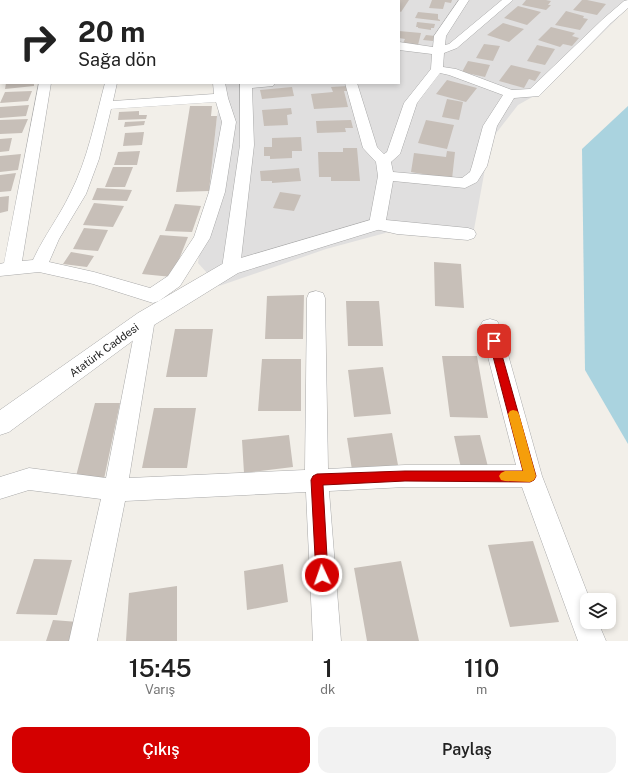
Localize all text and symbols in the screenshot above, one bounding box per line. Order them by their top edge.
text: 20 m [78,15,145,48]
icon: right [12,16,64,68]
text: Sağa dön [78,49,156,70]
street label: Atatürk Caddesi [67,321,141,379]
pin [477,324,511,358]
icon: arrive [483,330,505,352]
position arrow [301,554,343,596]
map controls [580,593,616,629]
button: layers [580,593,616,629]
text: 15:45 [129,654,191,682]
text: 1 [323,654,333,682]
text: 110 [464,654,499,682]
text: Varış [145,682,175,697]
text: dk [320,682,335,697]
text: m [476,682,487,697]
button: Çıkış [12,727,310,773]
button: Paylaş [318,727,616,773]

